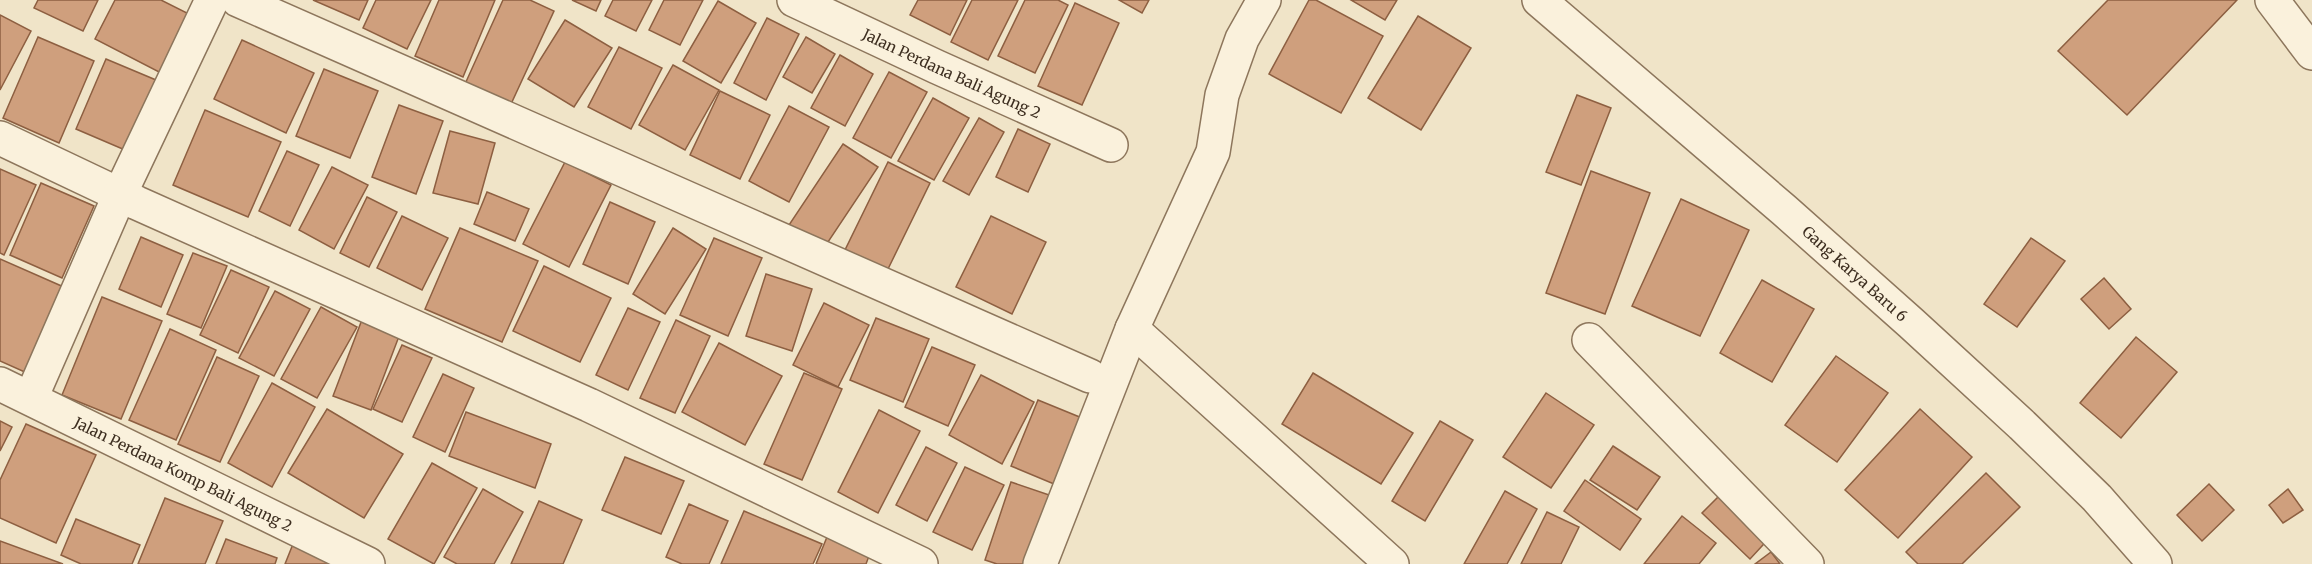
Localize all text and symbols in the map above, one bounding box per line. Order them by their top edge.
street label: Jalan Perdana Bali Agung 2 [859,24,1044,122]
street label: Gang Karya Baru 6 [1799,221,1912,325]
street label: Jalan Perdana Komp Bali Agung 2 [70,412,296,535]

